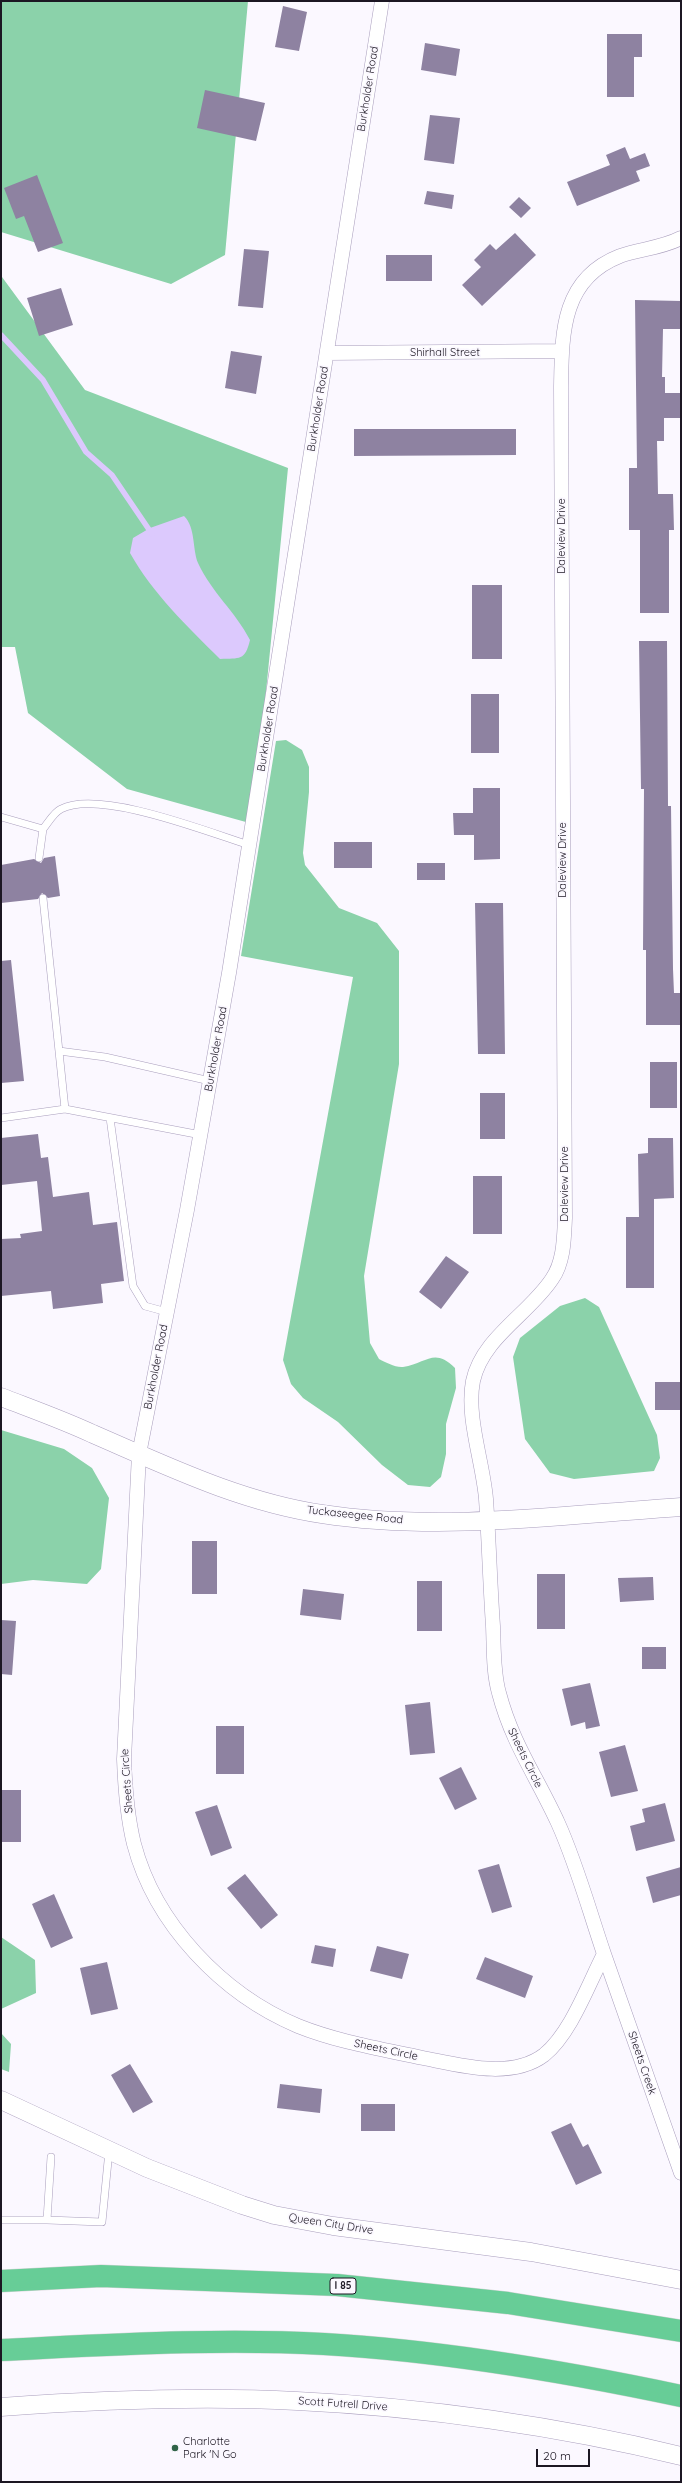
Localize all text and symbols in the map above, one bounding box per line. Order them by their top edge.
street label: Burkholder Road [355,45,381,133]
street label: Shirhall Street [410,346,480,360]
street label: Burkholder Road [305,365,331,453]
street label: Daleview Drive [555,498,569,574]
street label: Burkholder Road [255,685,281,773]
street label: Daleview Drive [556,822,570,898]
street label: Burkholder Road [202,1005,230,1093]
street label: Daleview Drive [558,1146,572,1222]
street label: Burkholder Road [141,1323,171,1411]
street label: Tuckaseegee Road [306,1503,404,1527]
street label: Sheets Circle [505,1726,545,1790]
street label: Sheets Circle [118,1748,136,1814]
street label: Sheets Creek [625,2029,659,2097]
street label: Sheets Circle [353,2037,419,2063]
street label: Queen City Drive [288,2211,374,2237]
road number: I 85 [330,2278,356,2294]
street label: Scott Futrell Drive [298,2394,388,2414]
place label: Charlotte Park 'N Go [183,2435,237,2461]
scale bar [538,2441,592,2467]
marker: Charlotte Park 'N Go [170,2443,180,2453]
text: 20 m [543,2448,571,2463]

